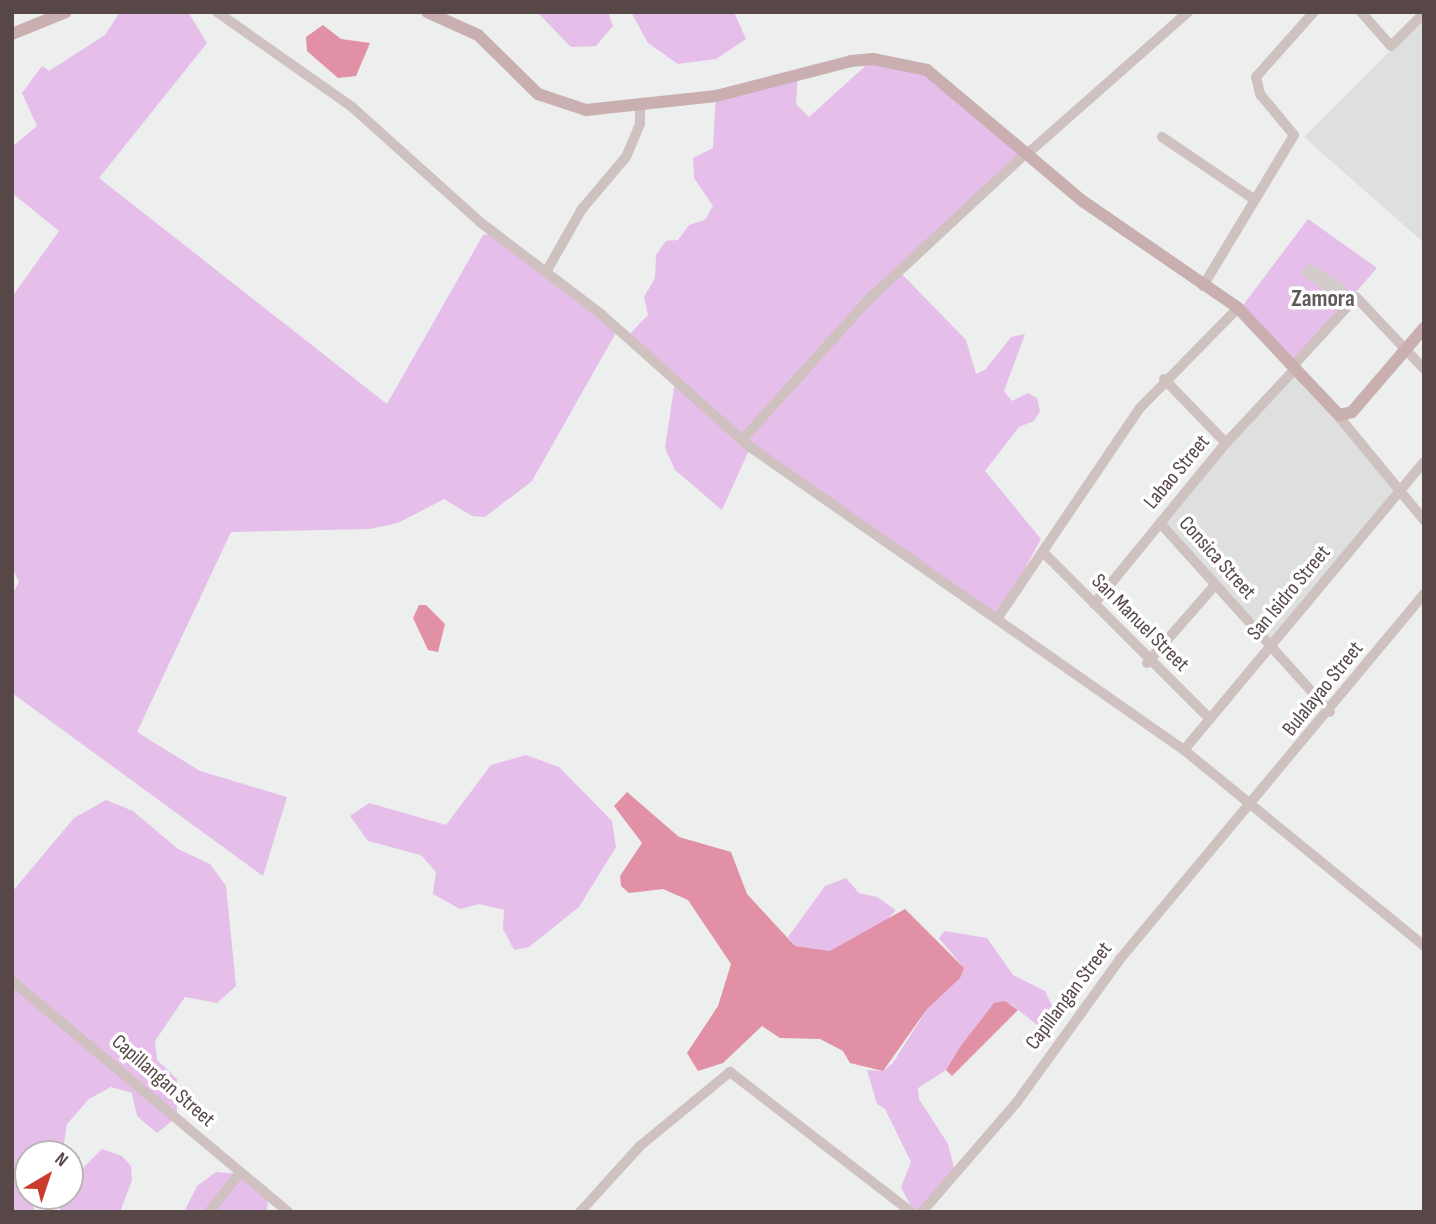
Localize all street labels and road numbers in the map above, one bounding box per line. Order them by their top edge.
street label: Labao Street [1139,430,1215,514]
street label: Consica Street [1173,511,1261,605]
street label: San Isidro Street [1242,541,1336,645]
street label: San Manuel Street [1086,569,1194,677]
street label: Bulalayao Street [1277,637,1369,741]
street label: Capillangan Street [1020,937,1118,1055]
street label: Capillangan Street [106,1029,220,1133]

